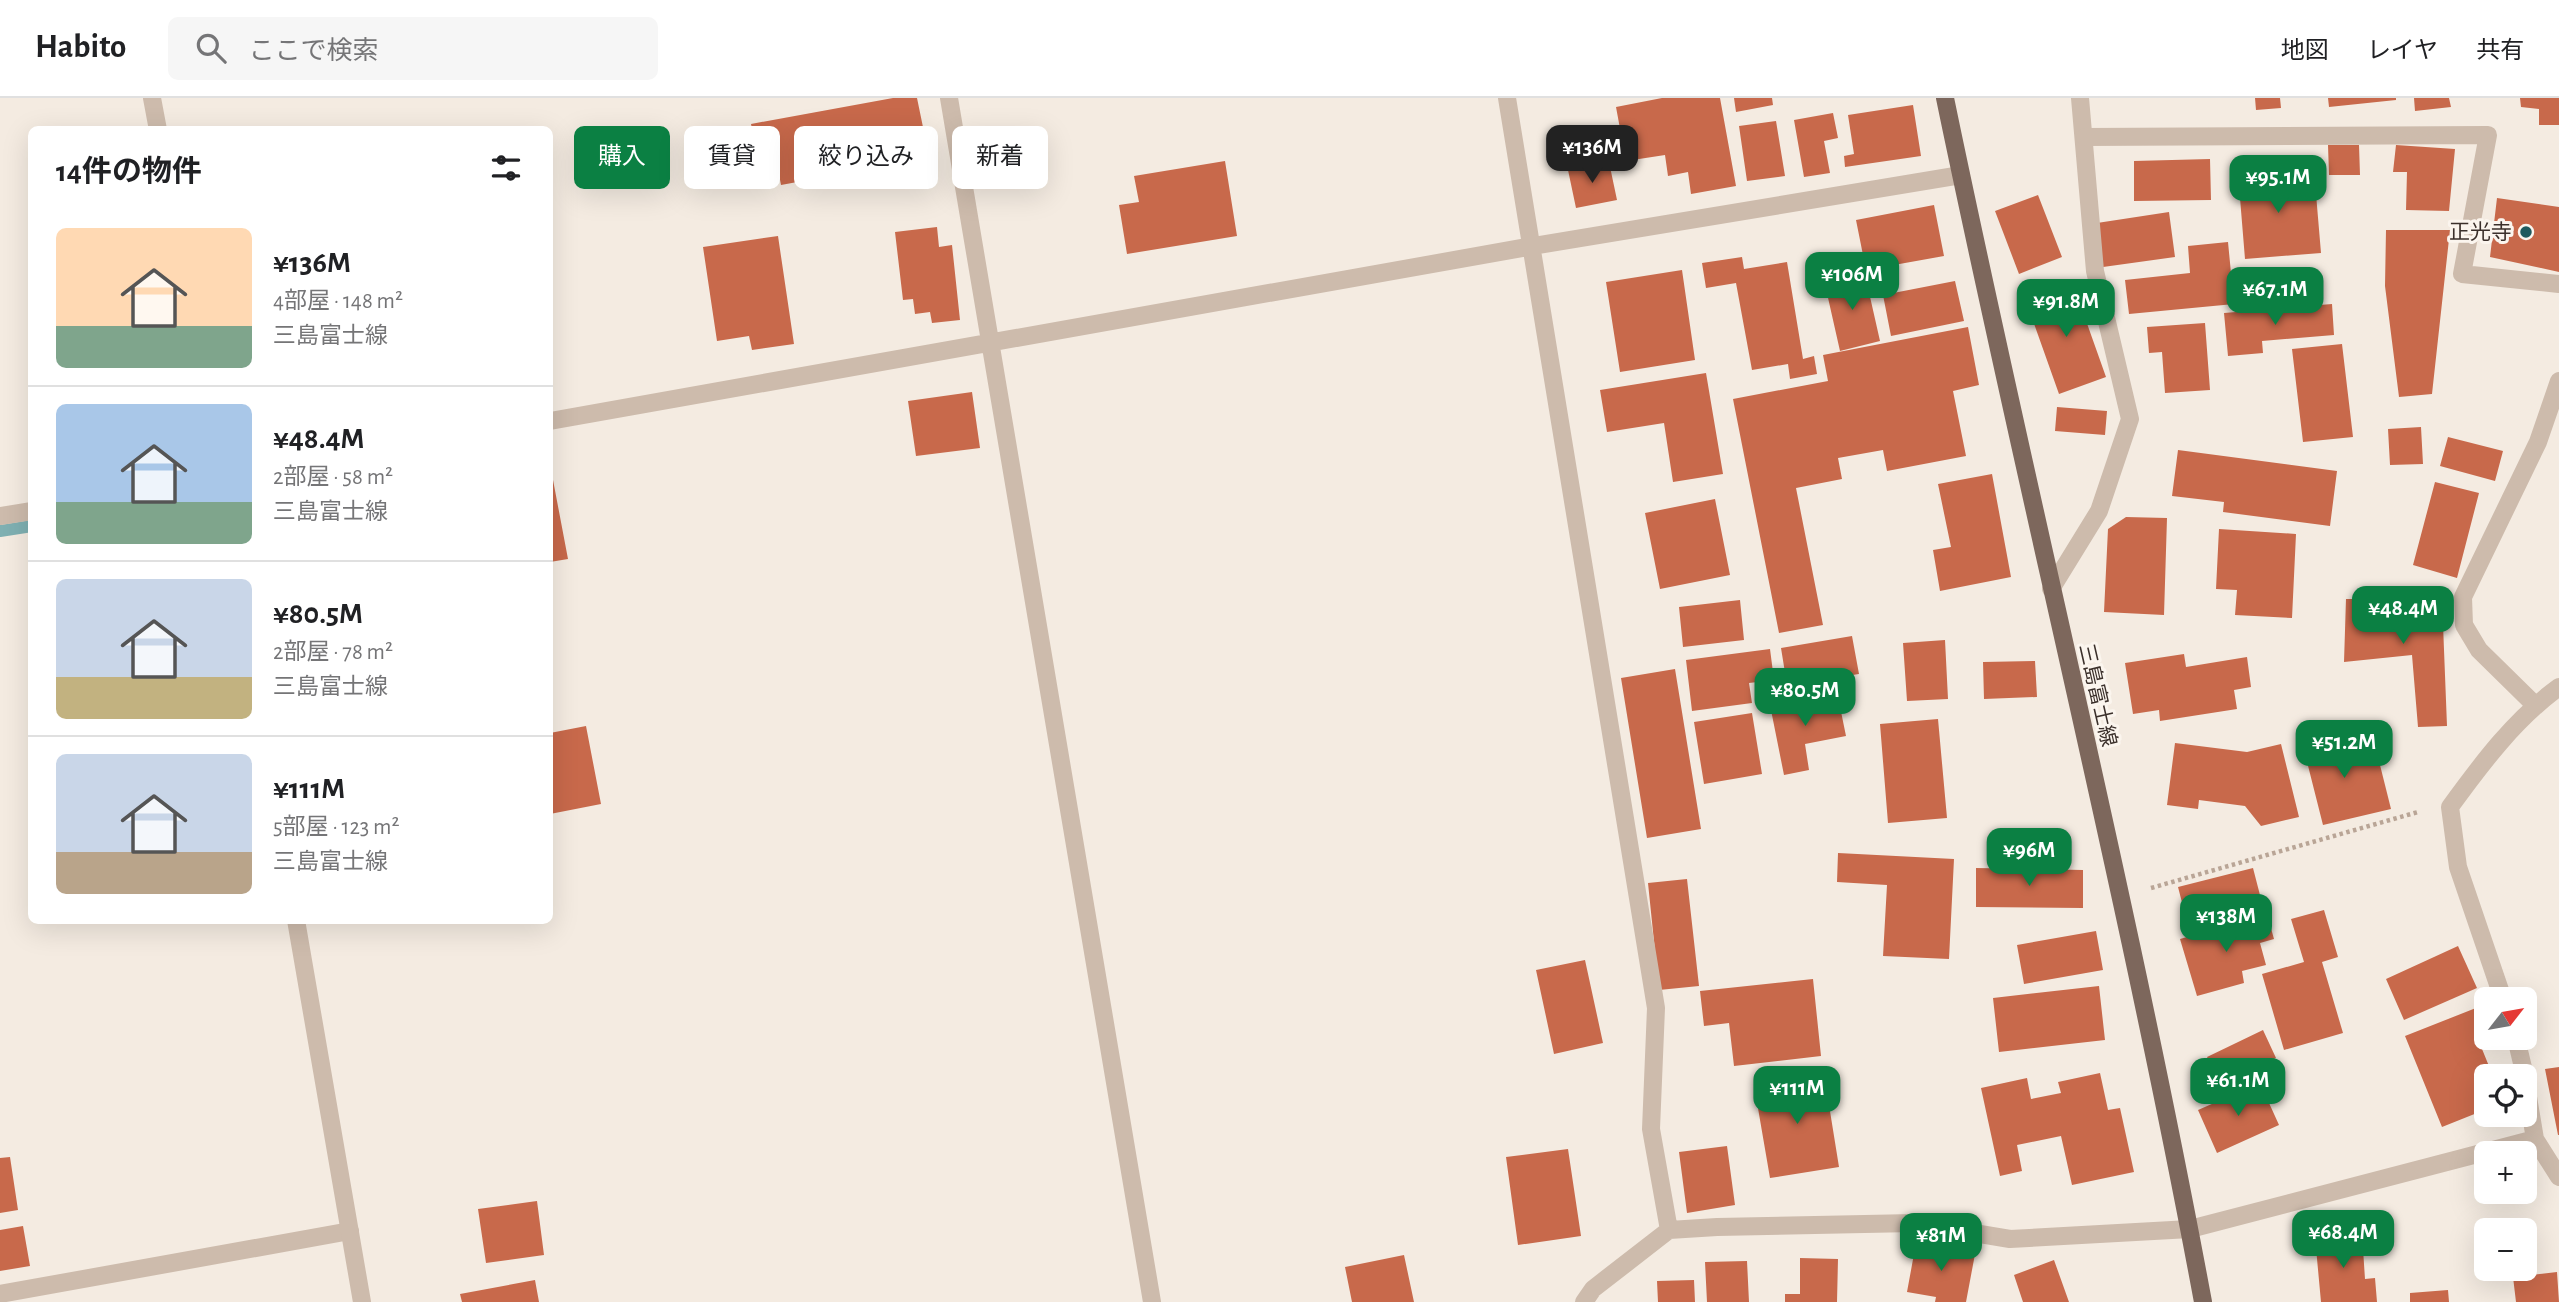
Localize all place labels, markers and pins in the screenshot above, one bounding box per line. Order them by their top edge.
pin: ¥136M [1543,126,1641,185]
pin: ¥95.1M [2221,156,2335,215]
place label: 正光寺 [2449,221,2512,243]
marker: 正光寺 [2518,224,2534,240]
pin: ¥106M [1803,252,1901,312]
pin: ¥67.1M [2218,268,2332,327]
pin: ¥91.8M [2009,280,2123,339]
pin: ¥48.4M [2346,587,2460,646]
pin: ¥80.5M [1748,668,1862,728]
pin: ¥51.2M [2287,720,2401,780]
pin: ¥96M [1988,828,2070,888]
pin: ¥138M [2177,894,2275,954]
pin: ¥61.1M [2181,1058,2295,1118]
pin: ¥111M [1748,1066,1846,1126]
pin: ¥68.4M [2286,1210,2400,1270]
pin: ¥81M [1900,1214,1982,1273]

